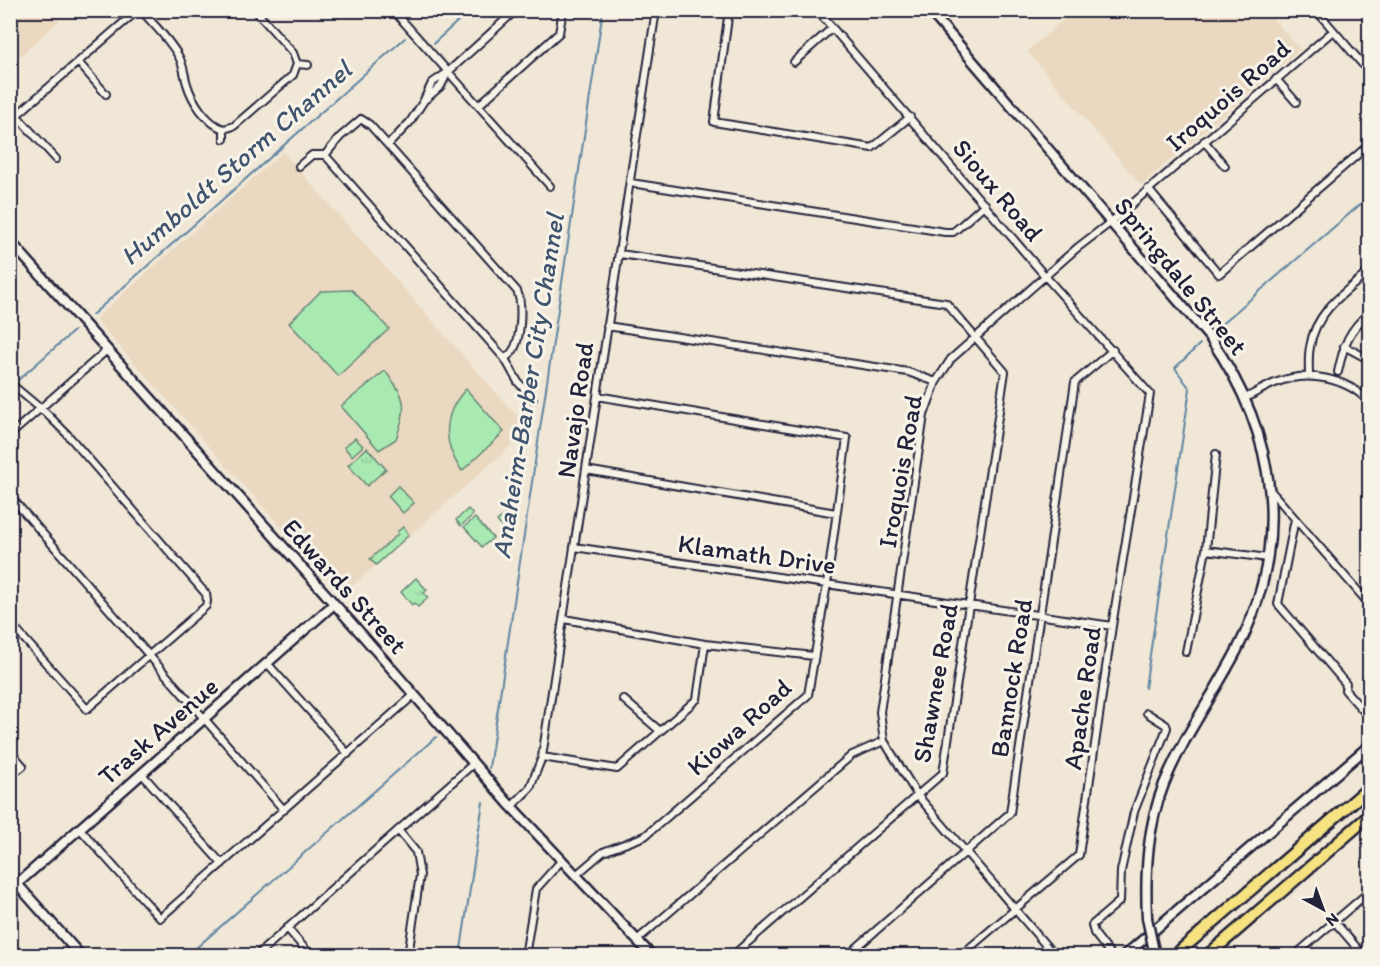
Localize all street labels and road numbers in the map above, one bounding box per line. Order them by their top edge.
street label: Iroquois Road [1159,32,1297,158]
street label: Sioux Road [946,132,1050,248]
street label: Springdale Street [1107,191,1255,362]
street label: Navajo Road [550,340,600,480]
street label: Iroquois Road [871,391,929,550]
street label: Edwards Street [276,512,414,661]
street label: Klamath Drive [676,527,838,581]
street label: Bannock Road [983,596,1039,759]
street label: Shawnee Road [905,600,965,765]
street label: Apache Road [1056,624,1108,772]
street label: Trask Avenue [91,670,225,792]
street label: Kiowa Road [680,672,798,782]

